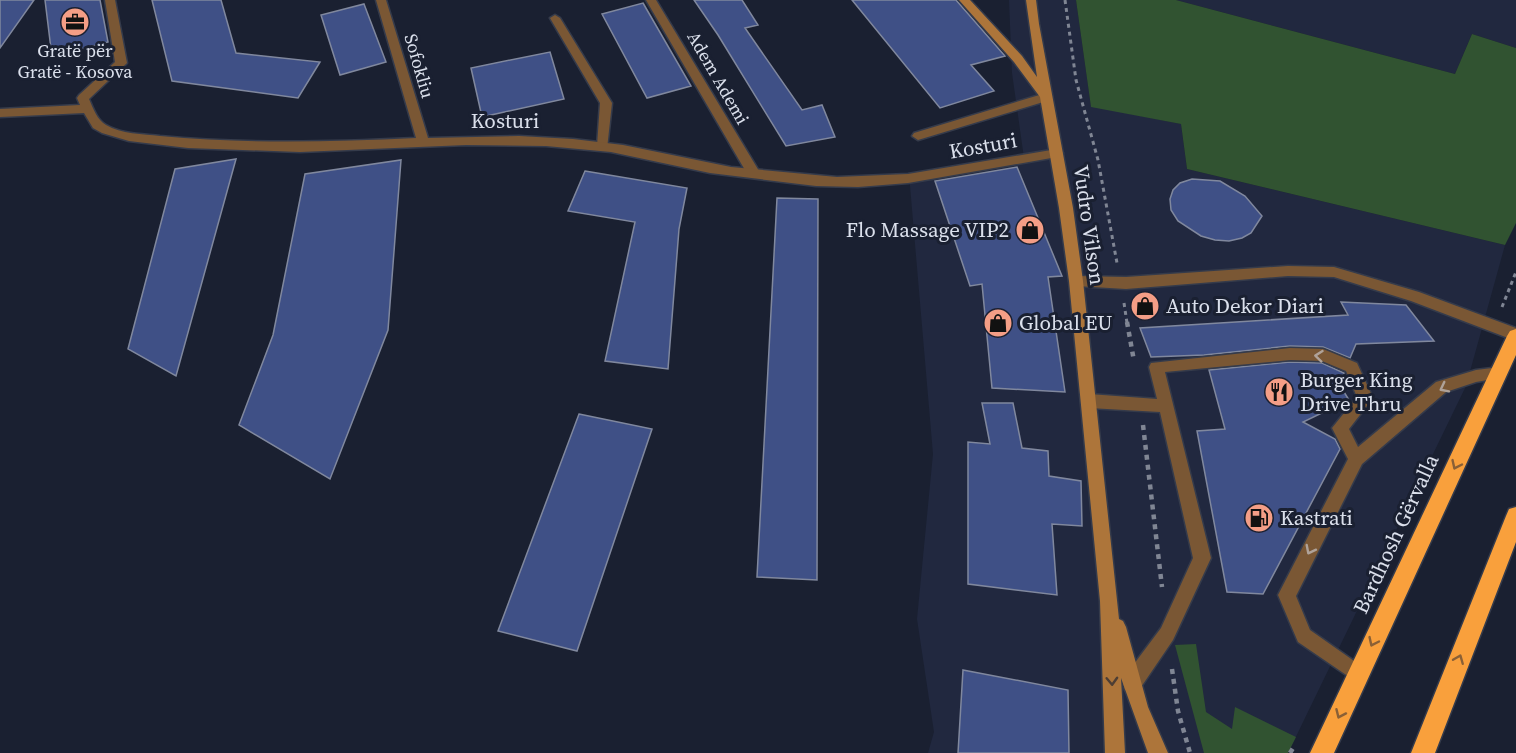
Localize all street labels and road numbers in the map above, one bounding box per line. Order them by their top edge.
street label: Adem Ademi [682,26,755,129]
street label: Sofokliu [398,31,441,101]
street label: Kosturi [471,106,539,135]
street label: Kosturi [947,125,1019,166]
street label: Vudro Vilson [1067,163,1112,287]
street label: Bardhosh Gërvalla [1346,449,1445,618]

